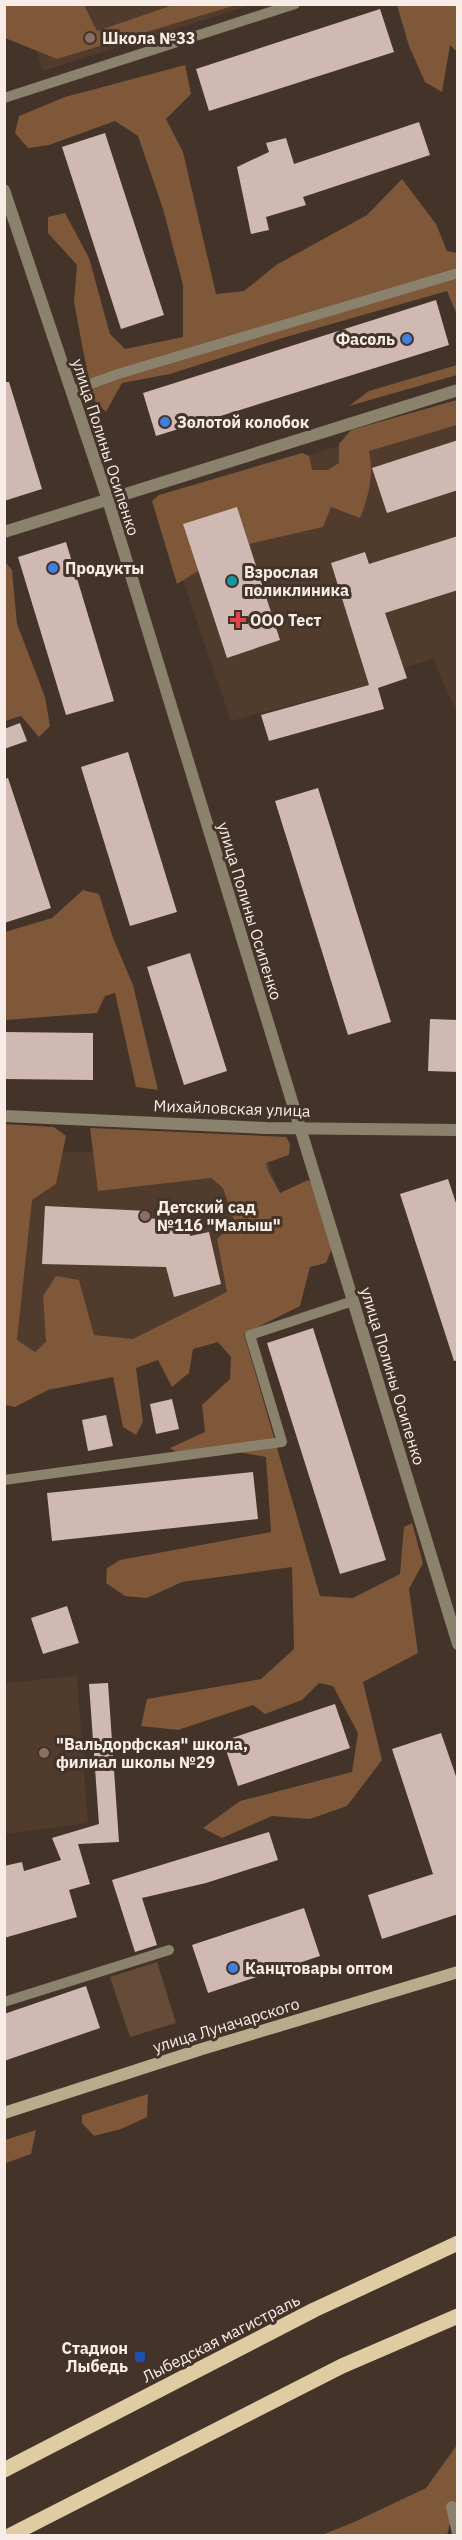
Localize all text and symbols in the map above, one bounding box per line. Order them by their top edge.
place label: Школа №33 [102,28,195,48]
marker: Школа №33 [83,31,97,45]
place label: Фасоль [336,329,395,349]
marker: Фасоль [400,332,414,346]
street label: улица Полины Осипенко [68,356,144,538]
place label: Золотой колобок [177,412,309,432]
marker: Золотой колобок [158,415,172,429]
place label: Продукты [65,558,144,578]
marker: Продукты [46,561,60,575]
place label: Взрослая поликлиника [244,562,349,600]
marker: Взрослая поликлиника [225,574,239,588]
place label: ООО Тест [250,610,322,630]
marker: ООО Тест [231,613,245,627]
street label: улица Полины Осипенко [213,820,287,1002]
street label: Михайловская улица [153,1095,311,1121]
place label: Детский сад №116 "Малыш" [157,1197,281,1235]
marker: Детский сад №116 "Малыш" [138,1209,152,1223]
street label: улица Полины Осипенко [356,1285,430,1467]
place label: "Вальдорфская" школа, филиал школы №29 [56,1734,248,1772]
marker: "Вальдорфская" школа, филиал школы №29 [37,1746,51,1760]
place label: Канцтовары оптом [245,1958,393,1978]
marker: Канцтовары оптом [226,1961,240,1975]
street label: улица Луначарского [150,1993,302,2057]
street label: Лыбедская магистраль [139,2289,303,2387]
place label: Стадион Лыбедь [61,2338,128,2376]
marker: Стадион Лыбедь [133,2350,147,2364]

